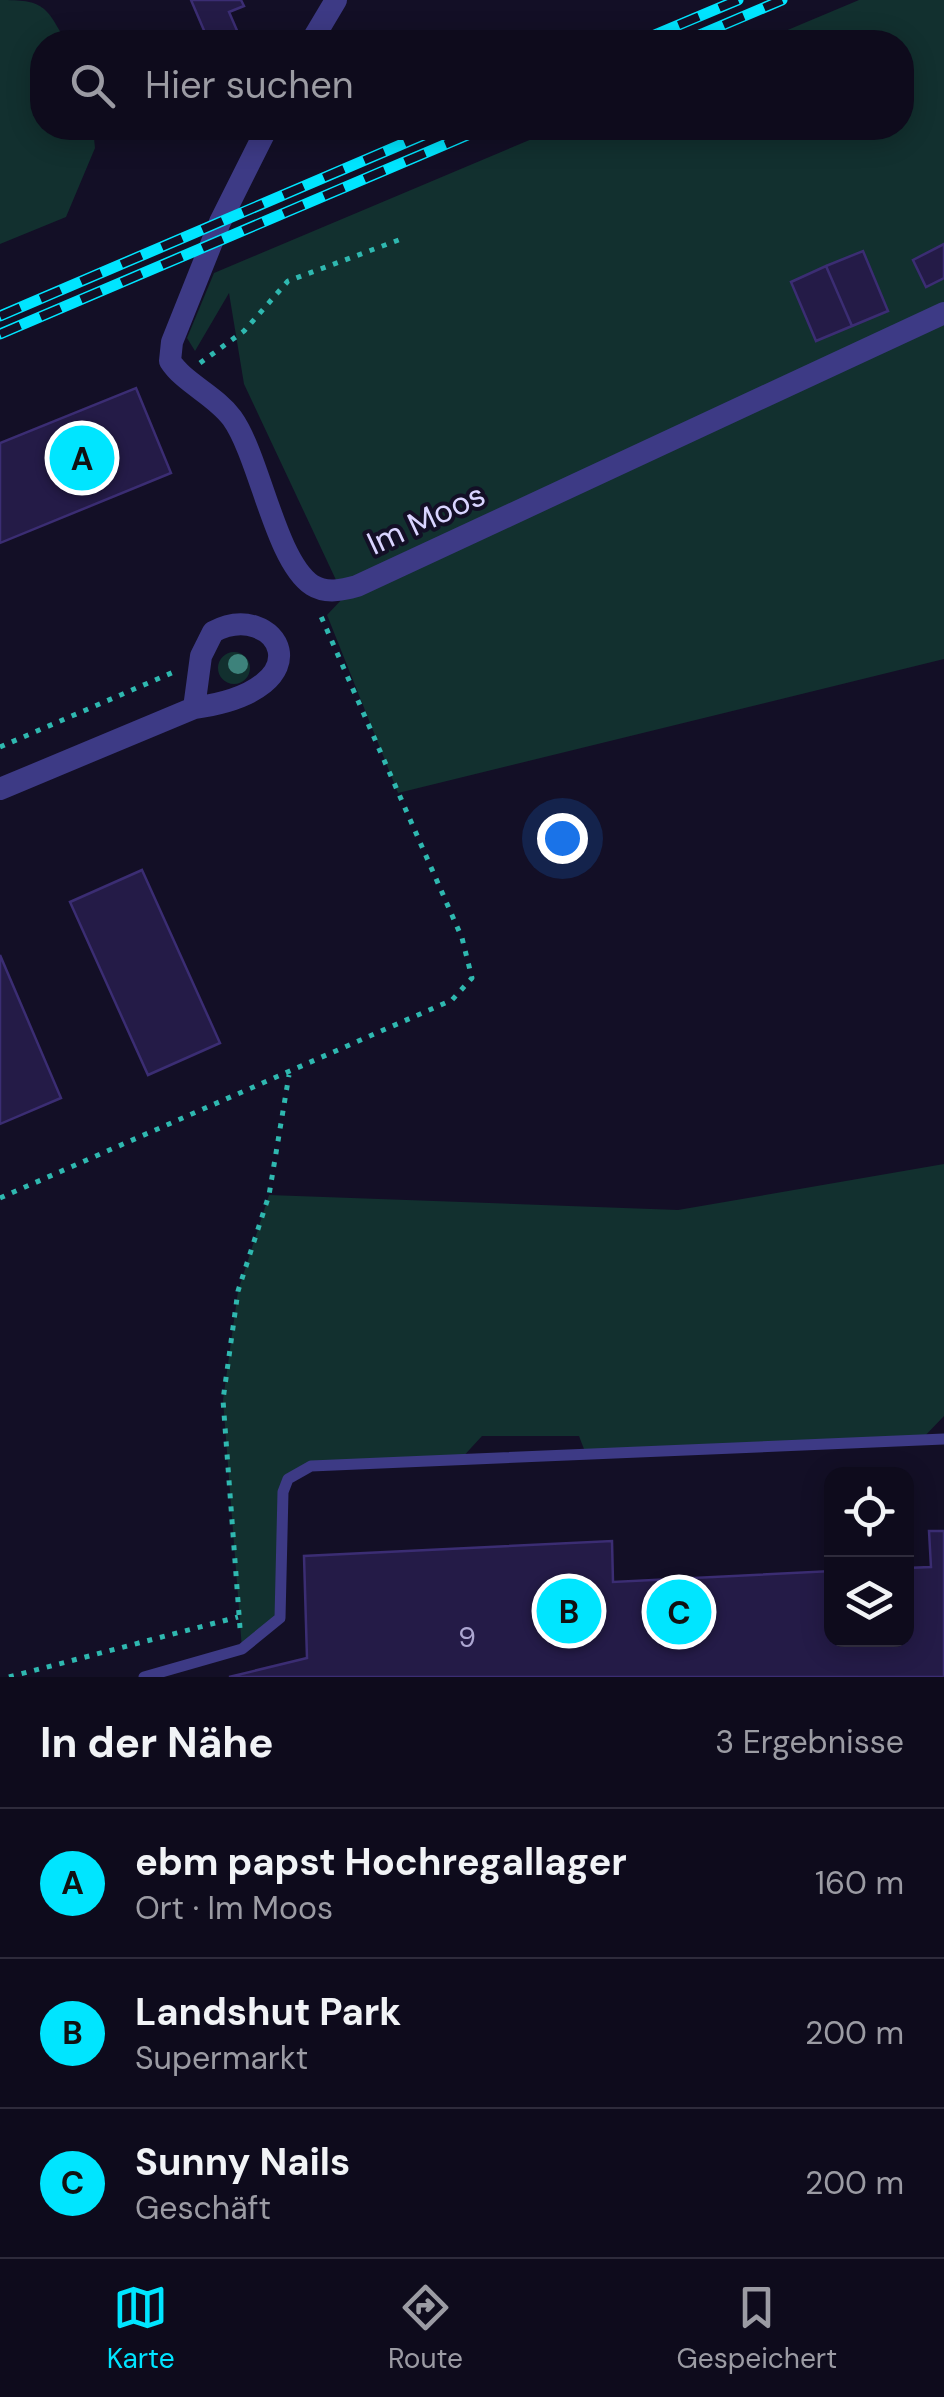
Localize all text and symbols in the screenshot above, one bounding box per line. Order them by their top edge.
search box [30,30,914,140]
icon: search [65,58,120,113]
text: Hier suchen [145,60,354,110]
pin: A [49,420,114,496]
street label: Im Moos [360,473,492,565]
your location [537,813,588,864]
map controls [824,1467,914,1647]
button: locate [824,1467,914,1557]
button: layers [824,1557,914,1647]
pin: B [536,1574,602,1648]
pin: C [646,1574,712,1650]
house number: 9 [458,1619,476,1656]
text: In der Nähe [40,1715,274,1770]
text: 3 Ergebnisse [715,1721,904,1763]
text: ebm papst Hochregallager [135,1837,627,1887]
text: A [61,1862,84,1904]
text: 160 m [815,1862,904,1904]
text: Ort · Im Moos [135,1887,333,1929]
text: Landshut Park [135,1987,401,2037]
text: B [62,2012,83,2054]
text: 200 m [805,2012,904,2054]
text: Supermarkt [135,2037,308,2079]
text: Sunny Nails [135,2137,350,2187]
text: C [61,2162,84,2204]
text: 200 m [805,2162,904,2204]
text: Geschäft [135,2187,271,2229]
tab: Karte [107,2280,175,2377]
tab: Route [388,2280,463,2377]
tab: Gespeichert [677,2280,837,2377]

